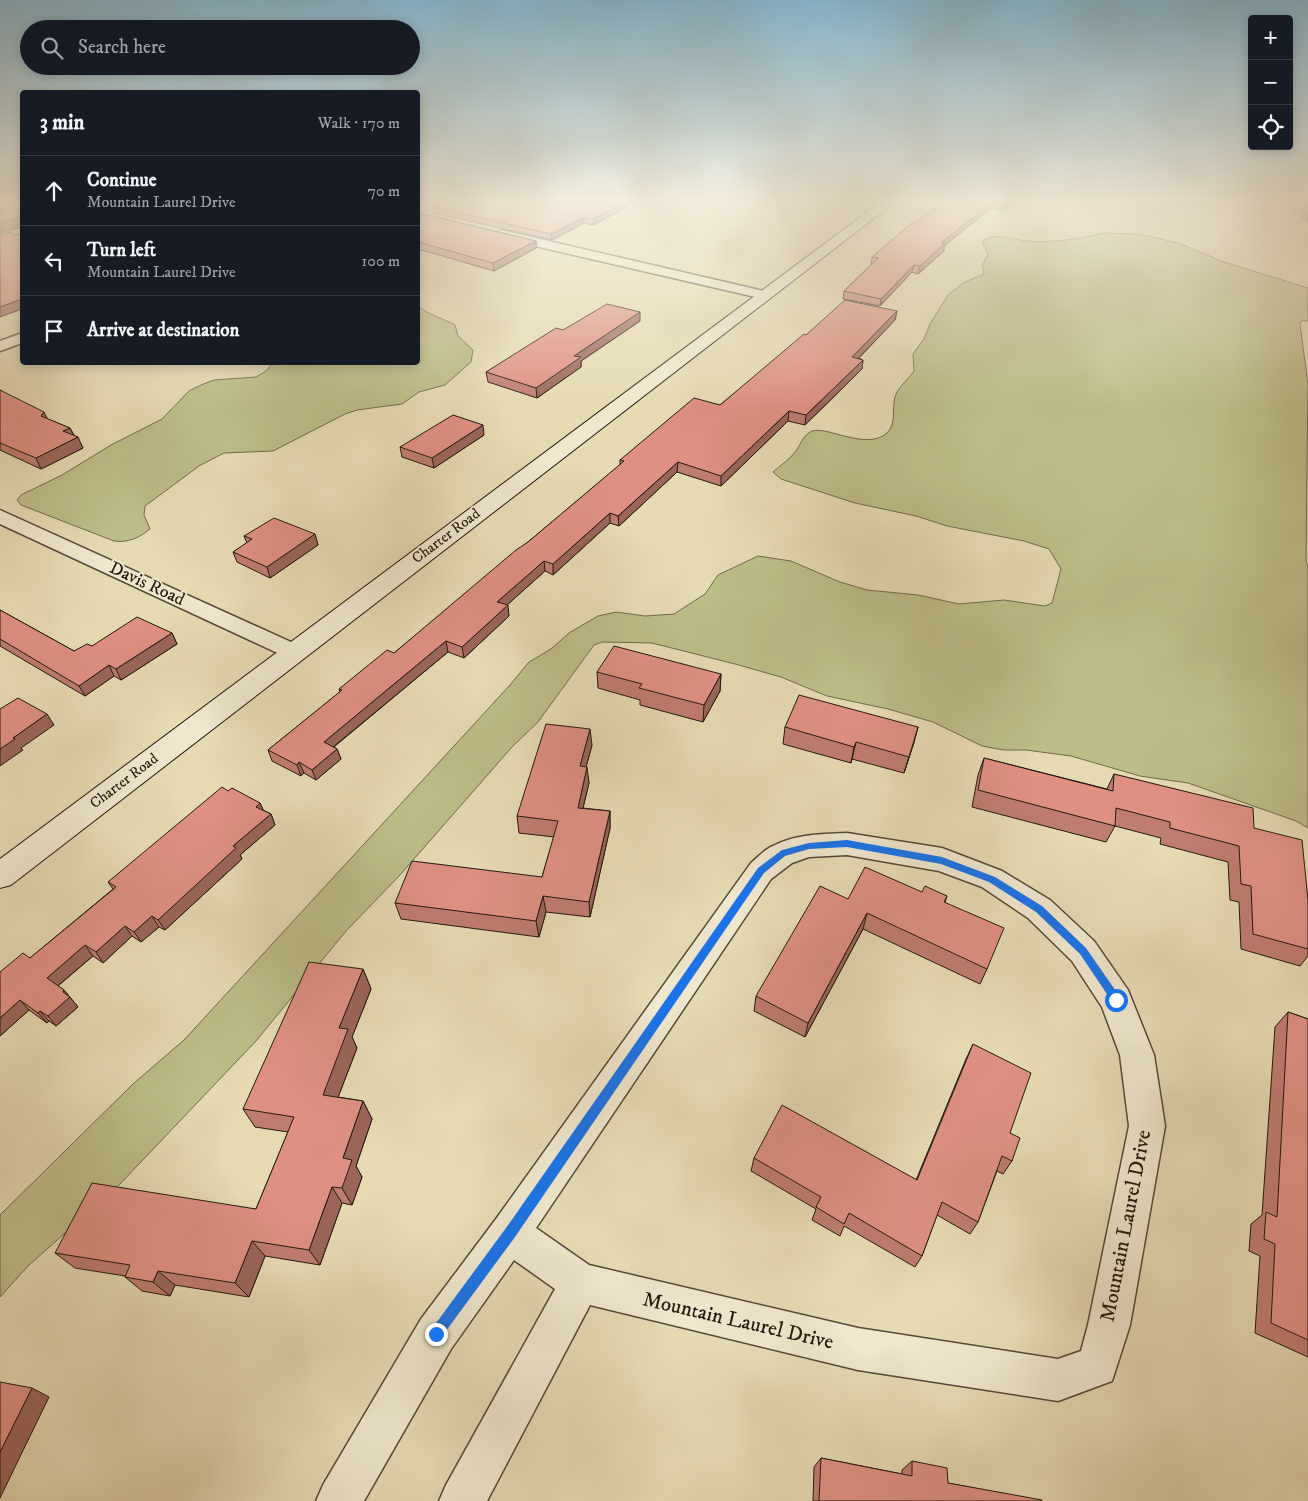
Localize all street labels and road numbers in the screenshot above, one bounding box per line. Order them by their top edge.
street label: Charter Road [408,504,484,568]
street label: Davis Road [106,557,188,611]
street label: Charter Road [86,749,162,813]
street label: Mountain Laurel Drive [1095,1128,1157,1324]
street label: Mountain Laurel Drive [640,1286,836,1356]

